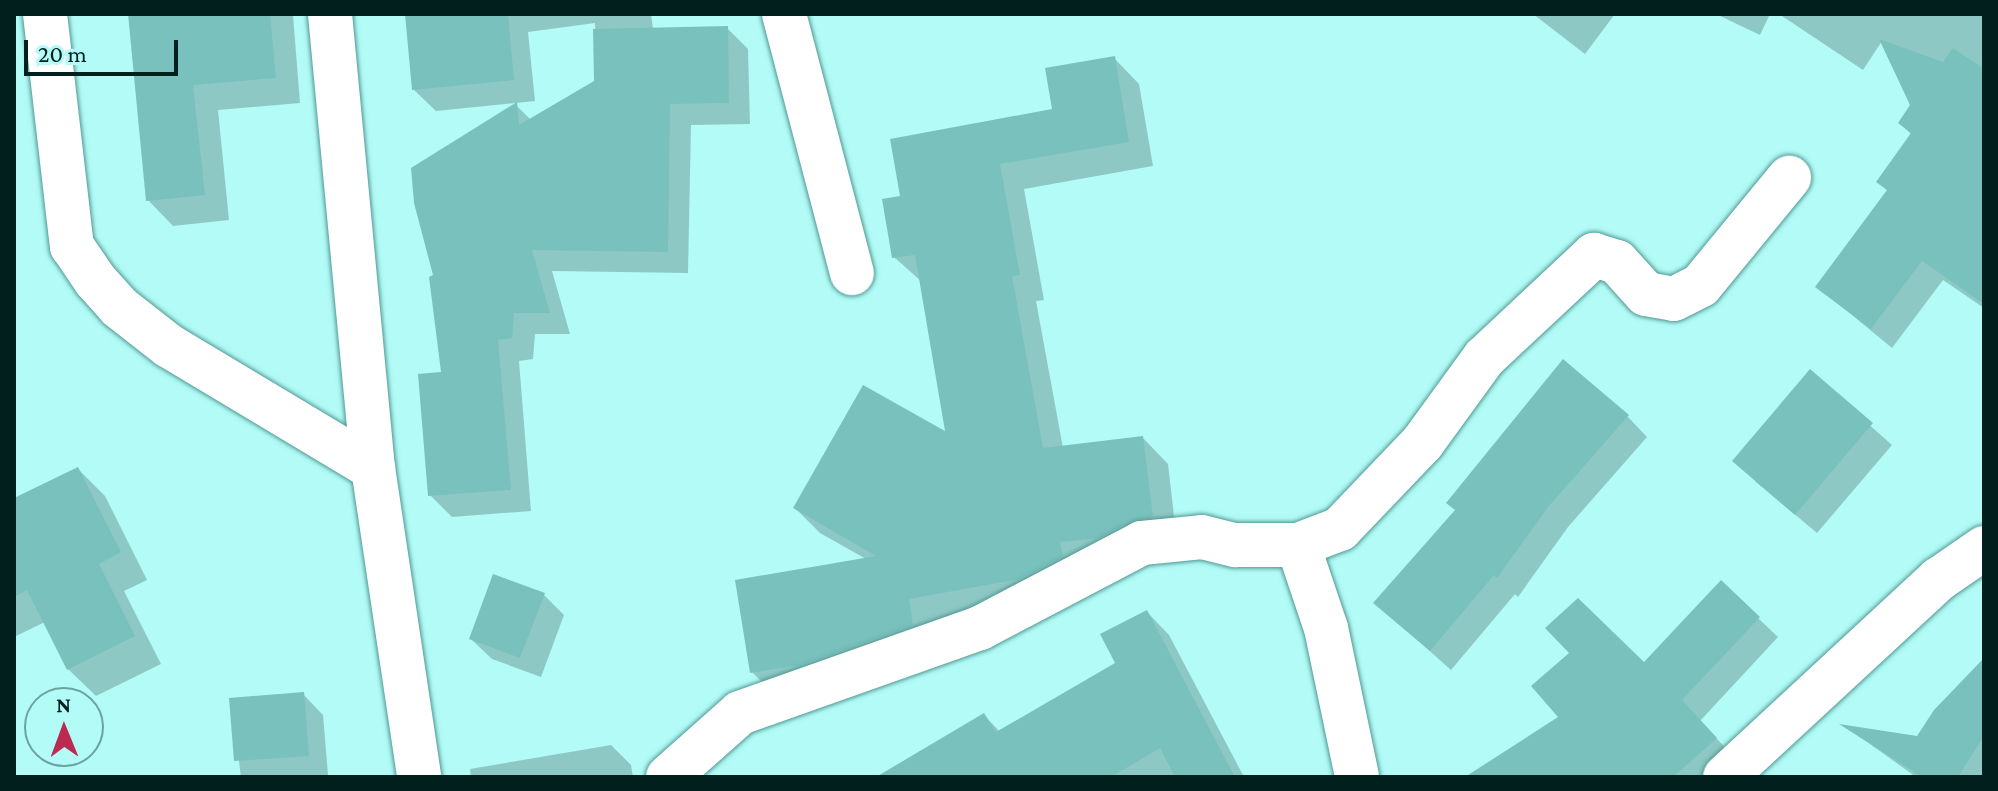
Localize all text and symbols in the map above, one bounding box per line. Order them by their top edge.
scale bar [28,24,182,74]
text: 20 m [38,40,87,67]
north arrow [24,687,104,767]
text: N [56,692,71,717]

